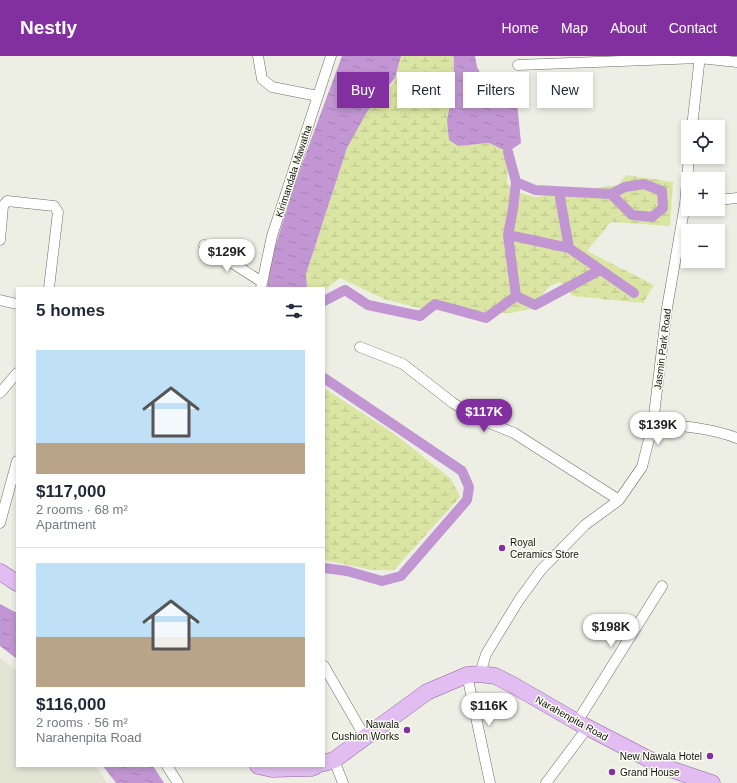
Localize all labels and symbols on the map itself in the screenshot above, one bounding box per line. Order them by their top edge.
street label: Kirimandala Mawatha [273,123,314,219]
pin: $129K [199,239,255,273]
street label: Jasmin Park Road [652,308,673,390]
pin: $117K [456,399,512,433]
pin: $139K [630,412,686,446]
place label: Royal Ceramics Store [510,537,579,560]
marker: Royal Ceramics Store [497,543,507,553]
pin: $198K [583,614,639,648]
pin: $116K [461,693,517,727]
street label: Narahenpita Road [534,694,610,743]
place label: Nawala Cushion Works [331,719,399,742]
marker: Nawala Cushion Works [402,725,412,735]
place label: New Nawala Hotel [620,751,702,762]
marker: New Nawala Hotel [705,751,715,761]
marker: Grand House [607,767,617,777]
place label: Grand House [620,767,680,778]

